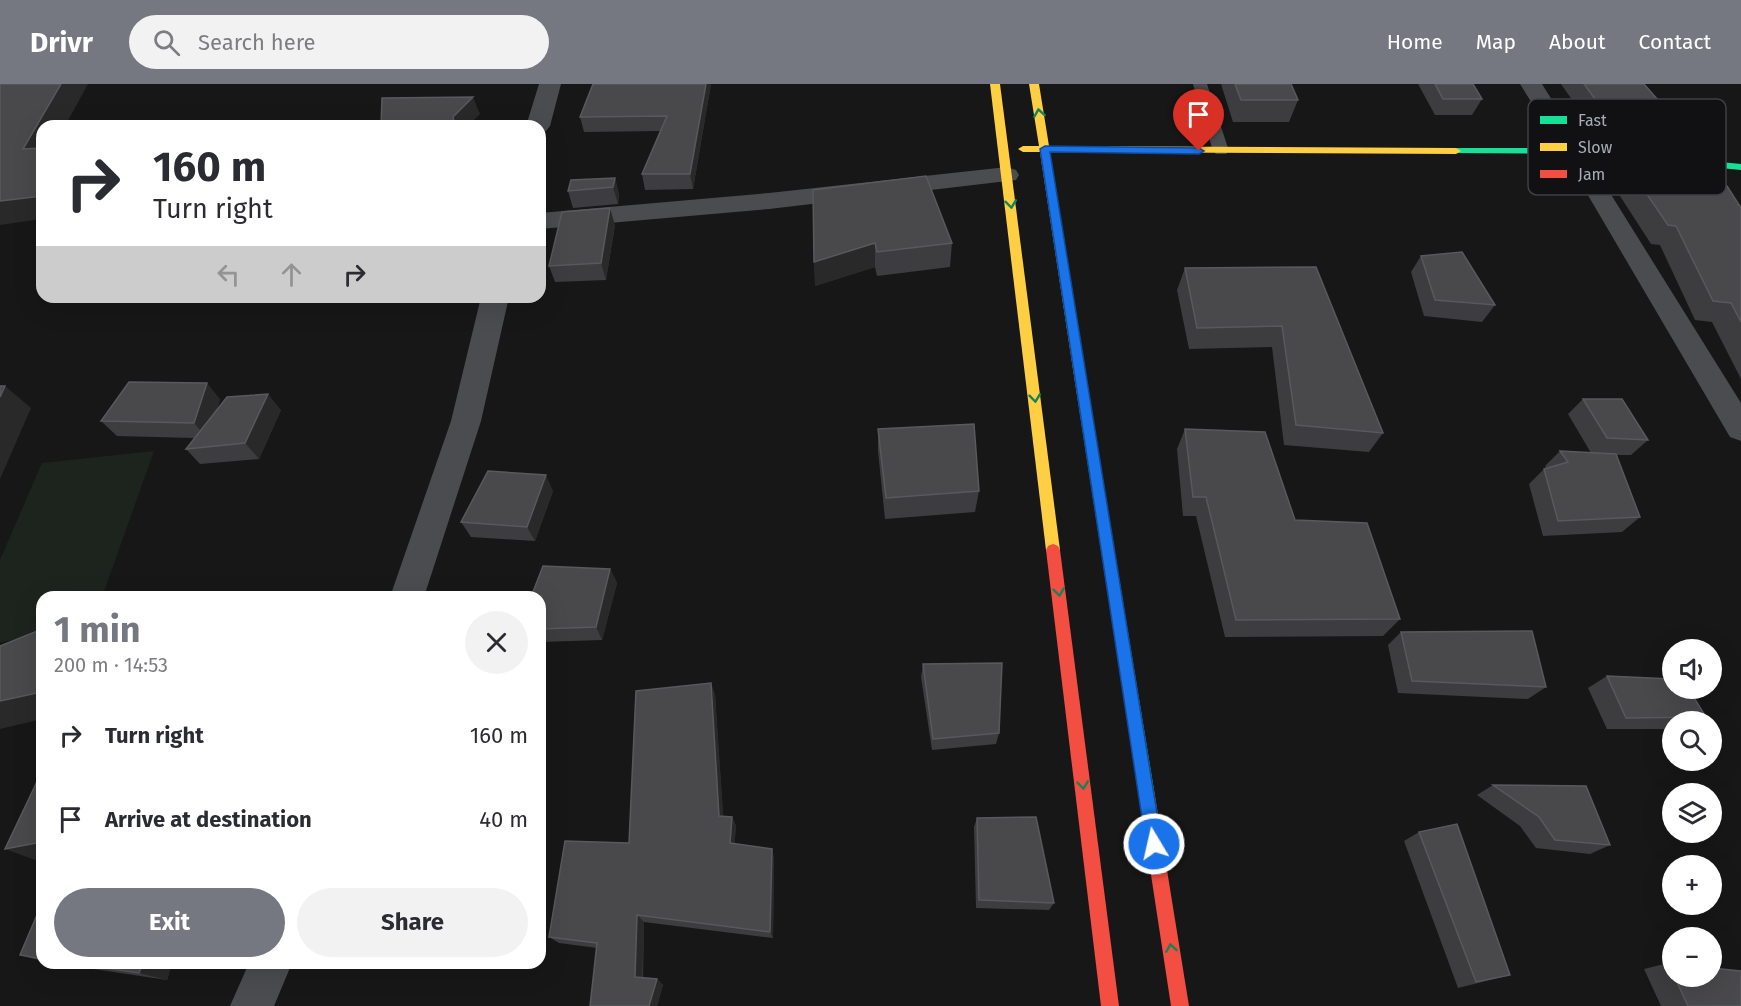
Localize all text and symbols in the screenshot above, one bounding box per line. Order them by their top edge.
search box [129,15,549,69]
text: Drivr [30,26,93,59]
icon: search [150,26,183,59]
text: Search here [198,29,315,56]
text: Home [1387,29,1443,55]
text: Map [1476,29,1516,55]
text: About [1549,29,1606,55]
text: Contact [1639,29,1711,55]
pin [1173,89,1224,151]
icon: arrive [1182,98,1215,131]
legend [1528,99,1726,195]
one-way arrow [1033,108,1046,118]
text: Fast [1578,111,1607,130]
text: Slow [1578,138,1613,157]
text: 160 m [153,142,266,192]
icon: right [54,144,132,222]
text: Jam [1578,165,1605,184]
text: Turn right [153,193,273,225]
one-way arrow [1004,200,1016,209]
icon: left [212,258,245,291]
icon: ahead [275,258,308,291]
icon: right [338,258,371,291]
one-way arrow [1028,393,1040,403]
one-way arrow [1052,587,1064,596]
text: 1 min [54,608,141,652]
button: close [465,611,528,674]
map controls [1662,639,1722,987]
button: sound [1662,639,1722,699]
text: 200 m · 14:53 [54,653,168,677]
button: search [1662,711,1722,771]
icon: right [54,719,87,752]
text: Turn right [105,722,204,749]
text: 160 m [470,722,528,749]
one-way arrow [1076,780,1088,790]
button: layers [1662,783,1722,843]
icon: arrive [54,803,87,836]
text: Arrive at destination [105,806,312,833]
text: 40 m [479,806,528,833]
position arrow [1122,812,1186,876]
button: + [1662,855,1722,915]
button: Exit [54,888,285,957]
button: Share [297,888,528,957]
button: − [1662,927,1722,987]
one-way arrow [1165,944,1177,953]

